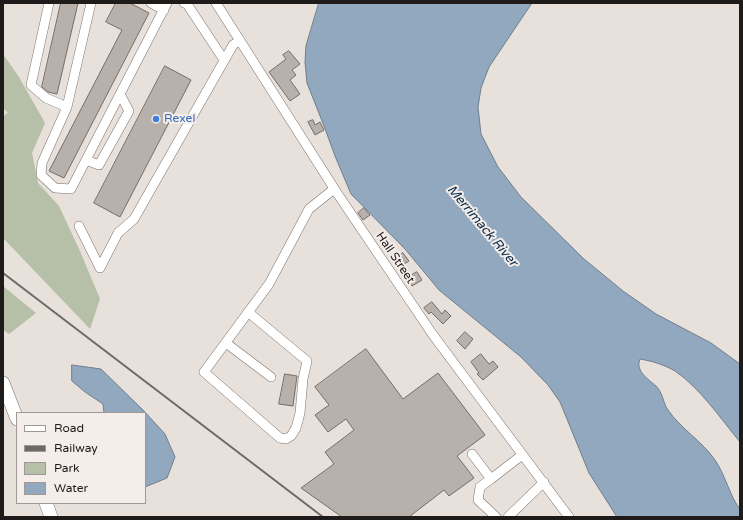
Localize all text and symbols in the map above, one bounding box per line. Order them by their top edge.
place label: Rexel [164,112,195,126]
marker: Rexel [151,114,161,124]
water label: Merrimack River [444,182,520,270]
street label: Hall Street [372,229,418,287]
legend [16,412,146,504]
text: Road [54,421,84,435]
text: Railway [54,441,98,455]
text: Park [54,461,80,475]
text: Water [54,481,88,495]

